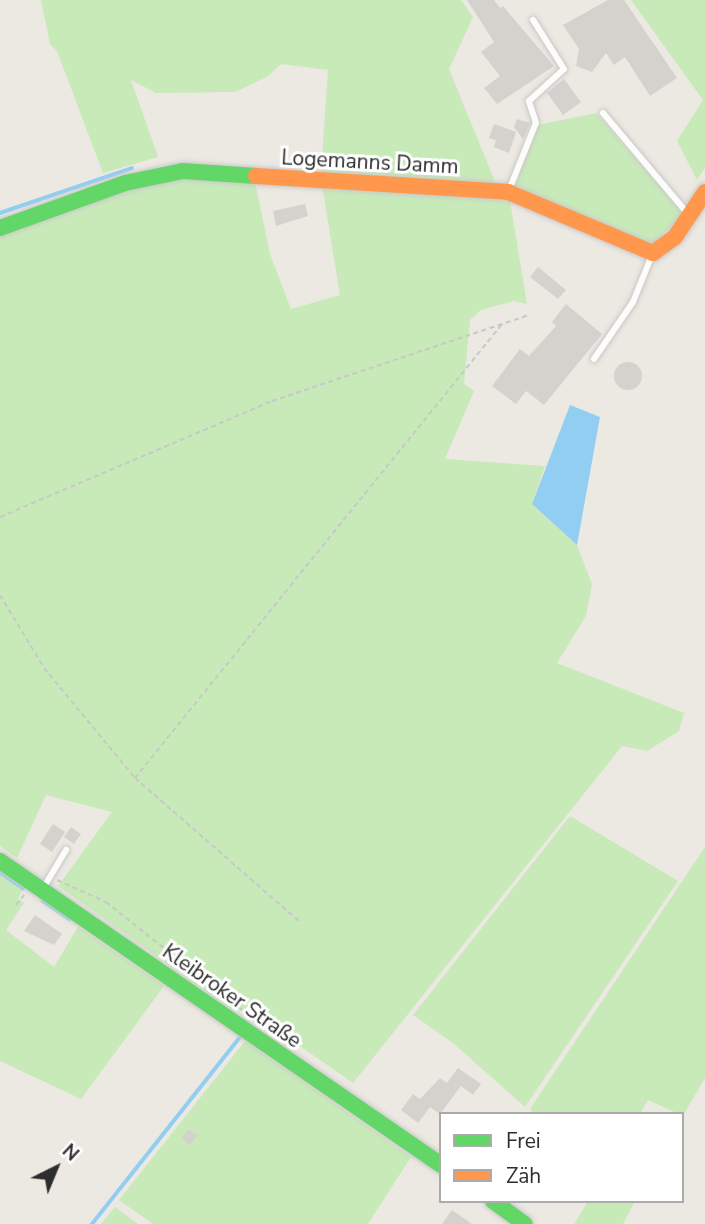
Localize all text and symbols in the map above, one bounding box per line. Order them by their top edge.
street label: Logemanns Damm [281,145,459,179]
street label: Kleibroker Straße [158,939,306,1053]
legend [439,1112,684,1203]
text: Frei [506,1127,541,1155]
north arrow [21,1133,91,1203]
text: N [56,1138,84,1167]
text: Zäh [506,1162,541,1190]

